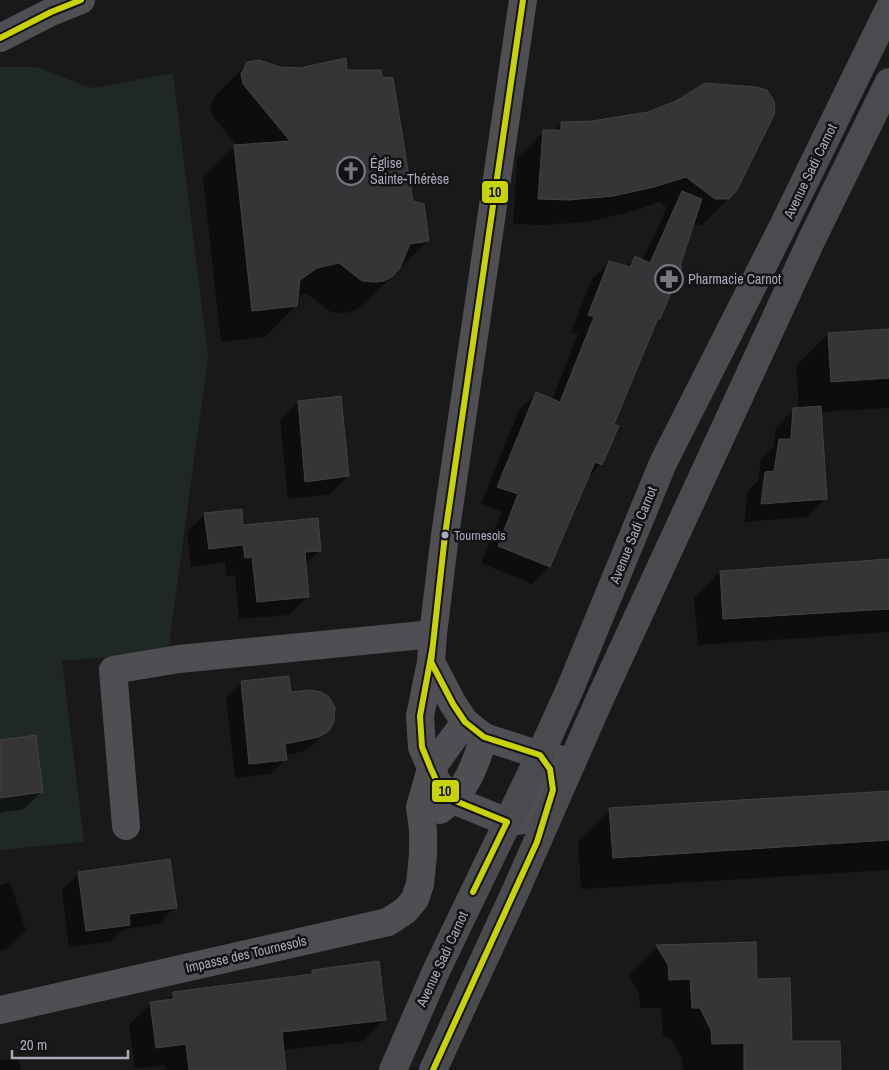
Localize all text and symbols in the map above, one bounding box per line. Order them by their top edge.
street label: Avenue Sadi Carnot [779,121,841,222]
place label: Église Sainte-Thérèse [370,154,449,188]
church icon: Église Sainte-Thérèse [336,156,366,186]
line badge: 10 [481,180,509,204]
text: 10 [489,183,501,201]
pharmacy icon: Pharmacie Carnot [654,264,684,294]
place label: Pharmacie Carnot [688,270,781,288]
street label: Avenue Sadi Carnot [605,484,661,587]
place label: Tournesols [454,527,506,544]
marker: Tournesols [440,530,450,540]
line badge: 10 [431,779,460,803]
text: 10 [439,782,451,800]
street label: Avenue Sadi Carnot [412,908,472,1010]
street label: Impasse des Tournesols [184,931,308,977]
scale bar [12,1028,129,1060]
text: 20 m [20,1034,47,1055]

